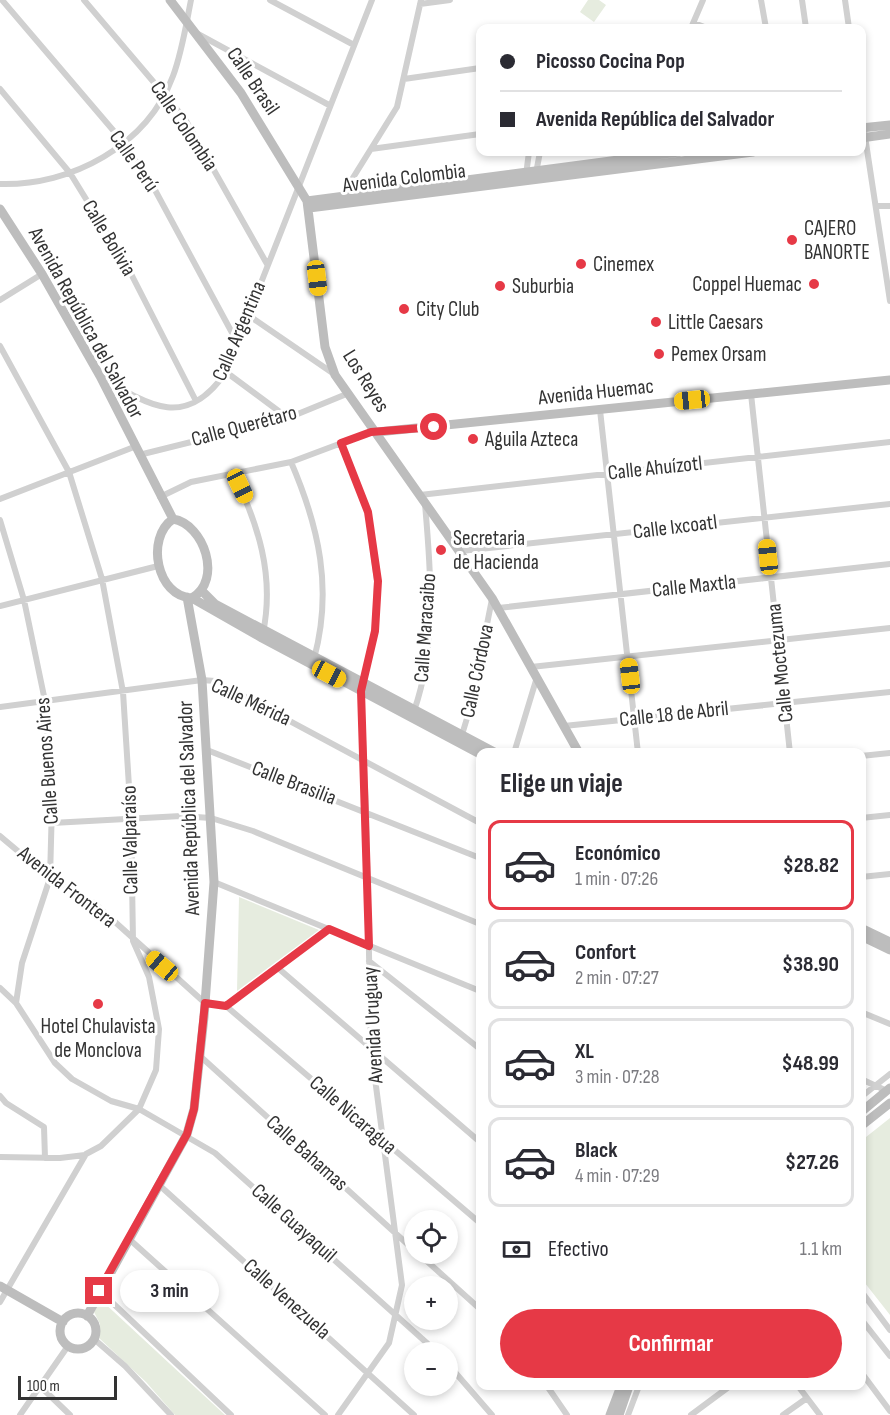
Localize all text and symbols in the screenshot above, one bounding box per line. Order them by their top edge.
street label: Calle Brasil [221,43,285,119]
text: Picosso Cocina Pop [536,48,685,75]
street label: Calle Colombia [145,76,223,176]
text: Avenida República del Salvador [536,106,774,133]
street label: Calle Perú [104,125,164,197]
street label: Avenida Colombia [340,158,467,198]
street label: Calle Bolivia [77,196,141,280]
place label: CAJERO BANORTE [804,216,870,265]
street label: Avenida República del Salvador [22,222,149,423]
marker: CAJERO BANORTE [785,233,799,247]
place label: Cinemex [593,252,654,277]
marker: Cinemex [574,257,588,271]
car [306,259,328,297]
place label: Coppel Huemac [692,272,802,297]
place label: Suburbia [512,274,574,299]
marker: Coppel Huemac [807,277,821,291]
street label: Calle Argentina [207,278,271,384]
marker: Suburbia [493,279,507,293]
place label: City Club [416,297,480,322]
marker: City Club [397,302,411,316]
place label: Little Caesars [668,310,763,335]
marker: Little Caesars [649,315,663,329]
place label: Pemex Orsam [671,342,766,367]
street label: Los Reyes [337,345,395,417]
marker: Pemex Orsam [652,347,666,361]
street label: Avenida Huemac [536,374,655,411]
car [673,389,711,411]
street label: Calle Querétaro [189,400,299,452]
route start [420,413,447,440]
place label: Aguila Azteca [484,427,578,452]
marker: Aguila Azteca [466,432,480,446]
street label: Calle Ahuízotl [607,451,703,485]
car [224,466,256,506]
street label: Calle Ixcoatl [631,509,719,545]
place label: Secretaria de Hacienda [453,526,539,575]
car [757,538,779,576]
marker: Secretaria de Hacienda [434,543,448,557]
street label: Calle Maxtla [651,569,737,603]
street label: Calle Maracaibo [409,573,441,683]
street label: Calle Moctezuma [761,602,799,724]
street label: Calle Córdova [455,622,499,720]
car [619,657,641,695]
car [309,658,349,690]
street label: Calle Mérida [207,673,295,731]
street label: Calle 18 de Abril [618,696,730,732]
street label: Calle Buenos Aires [30,697,64,825]
street label: Avenida República del Salvador [173,700,205,917]
street label: Calle Brasilia [248,755,340,811]
text: Elige un viaje [500,768,623,800]
street label: Calle Valparaíso [117,785,143,895]
icon: car [503,838,557,892]
street label: Avenida Frontera [12,840,121,933]
text: Económico [575,840,661,867]
text: $28.82 [783,852,839,879]
text: 1 min · 07:26 [575,867,658,891]
icon: car [503,937,557,991]
text: Confort [575,939,636,966]
car [142,948,182,984]
text: $38.90 [782,951,839,978]
street label: Avenida Uruguay [357,966,389,1085]
text: 2 min · 07:27 [575,966,659,990]
marker: Hotel Chulavista de Monclova [91,997,105,1011]
place label: Hotel Chulavista de Monclova [40,1014,156,1063]
icon: car [503,1036,557,1090]
text: XL [575,1038,594,1065]
text: $48.99 [782,1050,839,1077]
text: 3 min · 07:28 [575,1065,660,1089]
street label: Calle Nicaragua [304,1070,402,1160]
street label: Calle Bahamas [261,1110,353,1196]
icon: car [503,1135,557,1189]
text: Black [575,1137,617,1164]
text: $27.26 [785,1149,839,1176]
text: 4 min · 07:29 [575,1164,660,1188]
street label: Calle Guayaquil [246,1178,342,1268]
map controls [404,1210,458,1396]
button: locate [404,1210,458,1264]
icon: cash [500,1233,533,1266]
text: Efectivo [548,1236,609,1263]
text: 1.1 km [800,1237,842,1261]
street label: Calle Venezuela [238,1253,336,1345]
callout: 3 min [120,1270,219,1312]
button: + [404,1276,458,1330]
route end [85,1277,112,1304]
text: 3 min [150,1279,189,1303]
button: Confirmar [500,1309,842,1378]
button: − [404,1342,458,1396]
scale bar [18,1373,117,1400]
text: 100 m [27,1377,60,1396]

